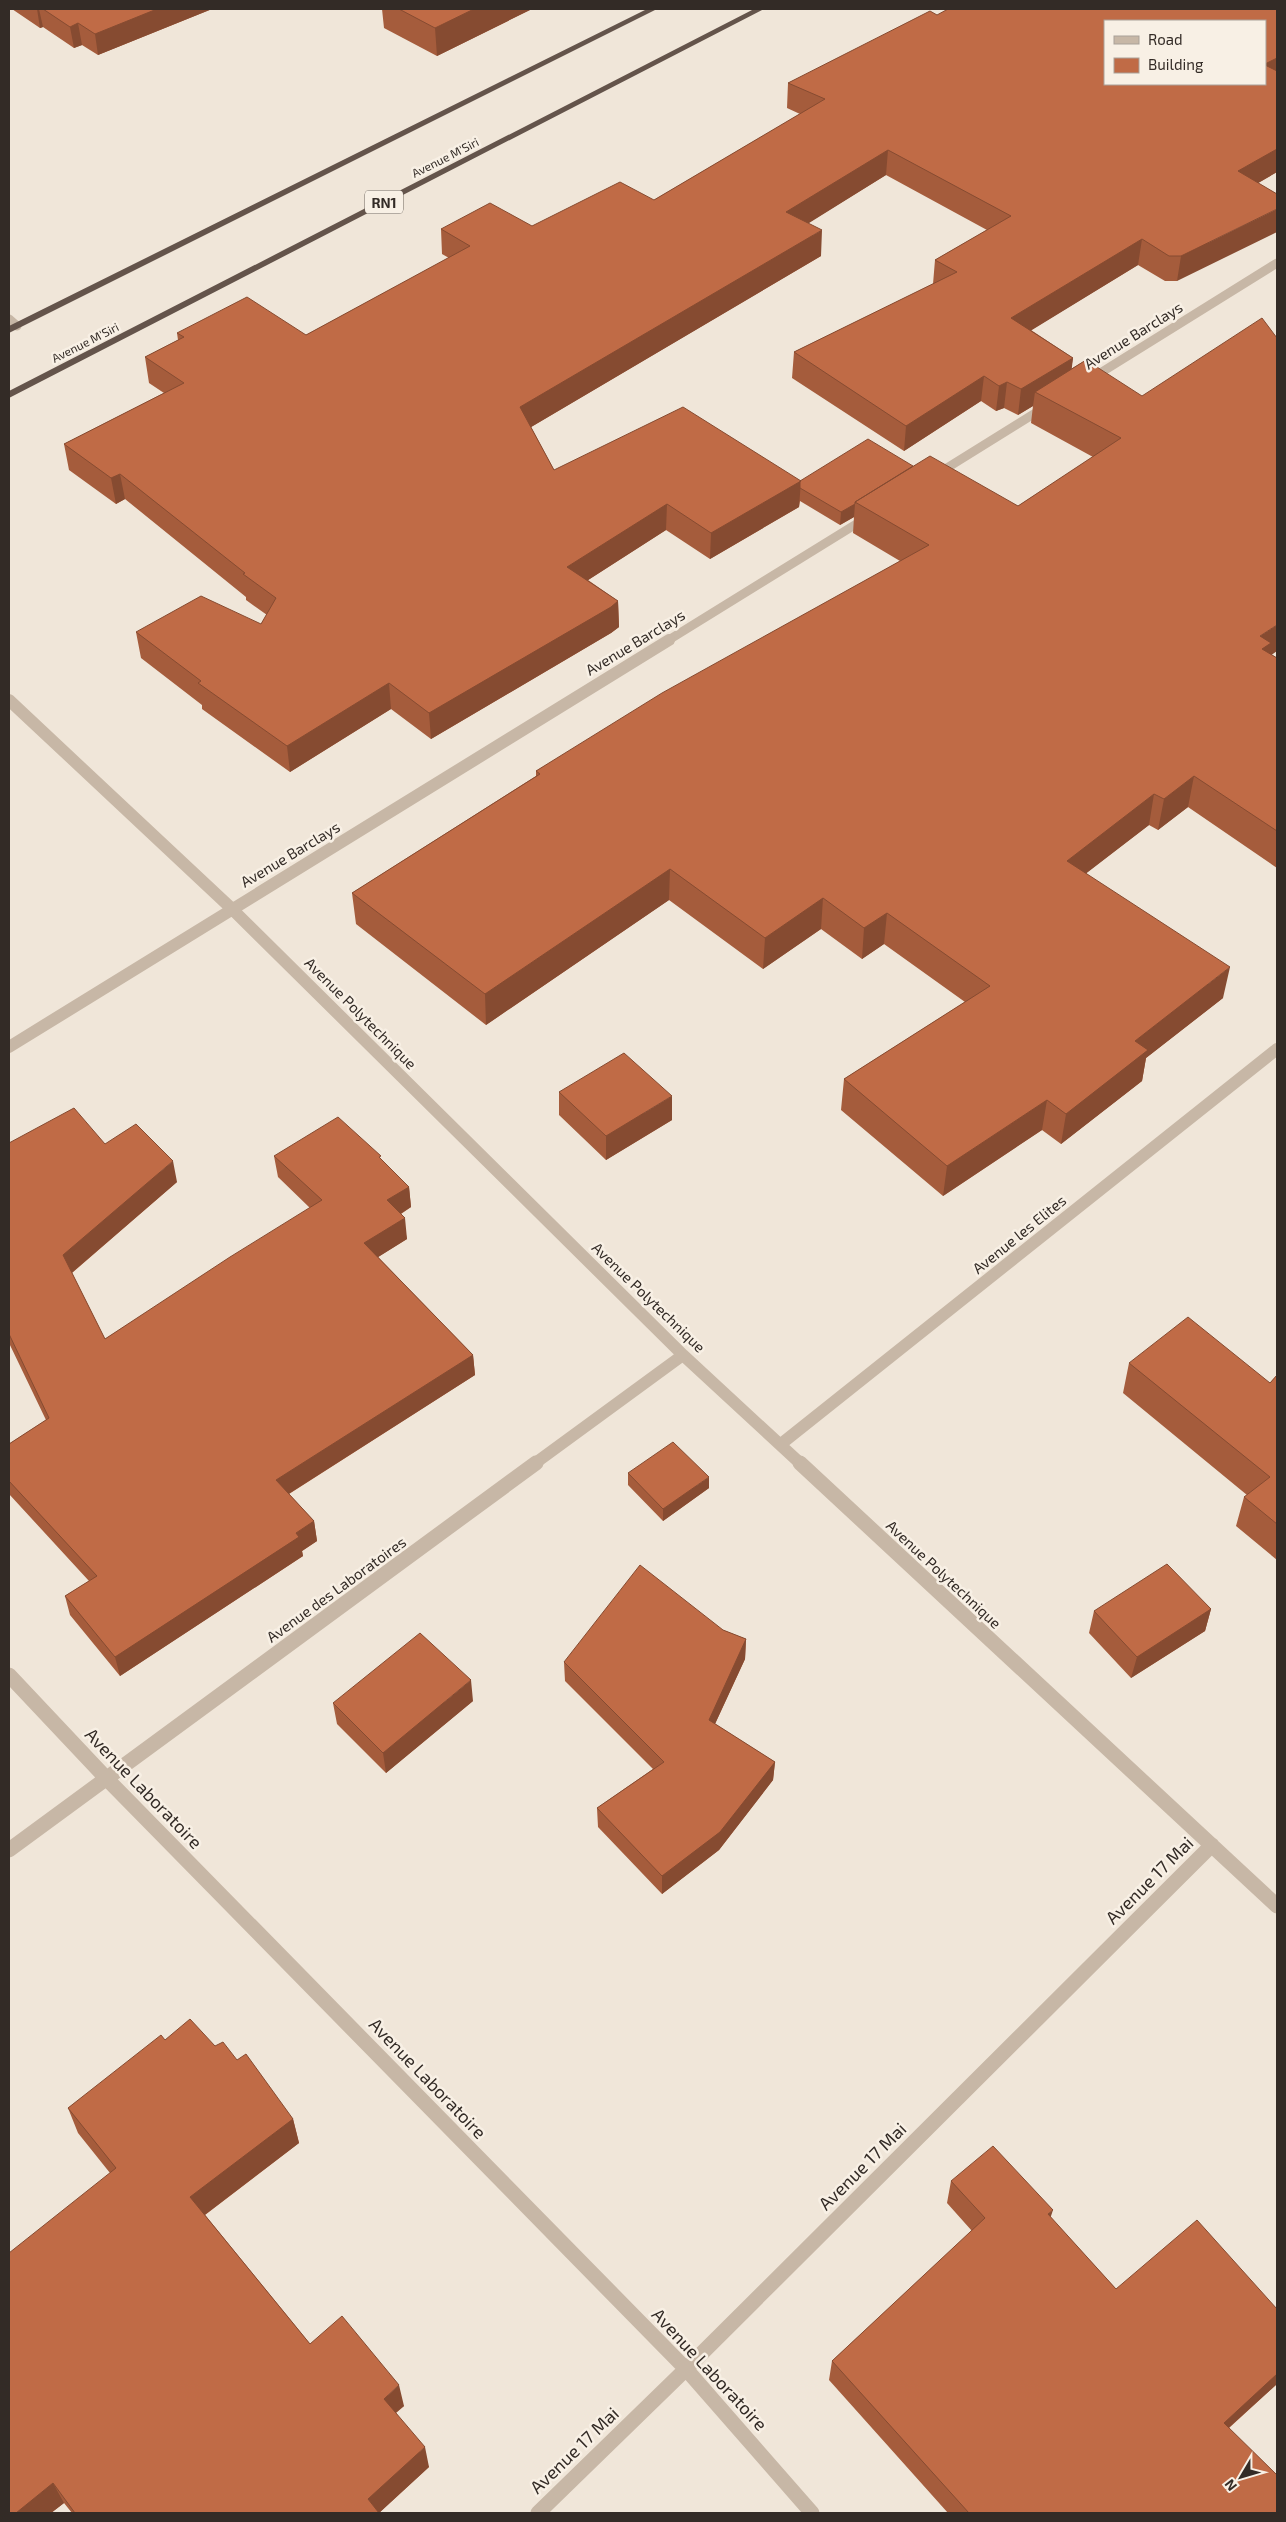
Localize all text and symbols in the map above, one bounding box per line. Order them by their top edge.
legend [1104,20,1266,85]
text: Road [1148,30,1183,48]
text: Building [1148,55,1204,73]
street label: Avenue M'Siri [409,134,481,180]
road number: RN1 [365,190,403,213]
street label: Avenue Barclays [1081,298,1185,372]
street label: Avenue M'Siri [49,319,121,365]
street label: Avenue Barclays [582,605,688,679]
street label: Avenue Barclays [237,817,343,891]
street label: Avenue Polytechnique [301,953,421,1073]
street label: Avenue les Elites [969,1191,1069,1277]
street label: Avenue Polytechnique [589,1238,709,1356]
street label: Avenue Polytechnique [883,1516,1005,1632]
street label: Avenue des Laboratoires [263,1532,409,1646]
street label: Avenue Laboratoire [81,1723,207,1853]
street label: Avenue 17 Mai [1101,1832,1197,1928]
street label: Avenue Laboratoire [365,2013,491,2143]
street label: Avenue 17 Mai [814,2118,910,2214]
street label: Avenue Laboratoire [648,2303,772,2435]
street label: Avenue 17 Mai [525,2402,623,2498]
north arrow [1216,2452,1266,2502]
text: N [1221,2476,1240,2495]

